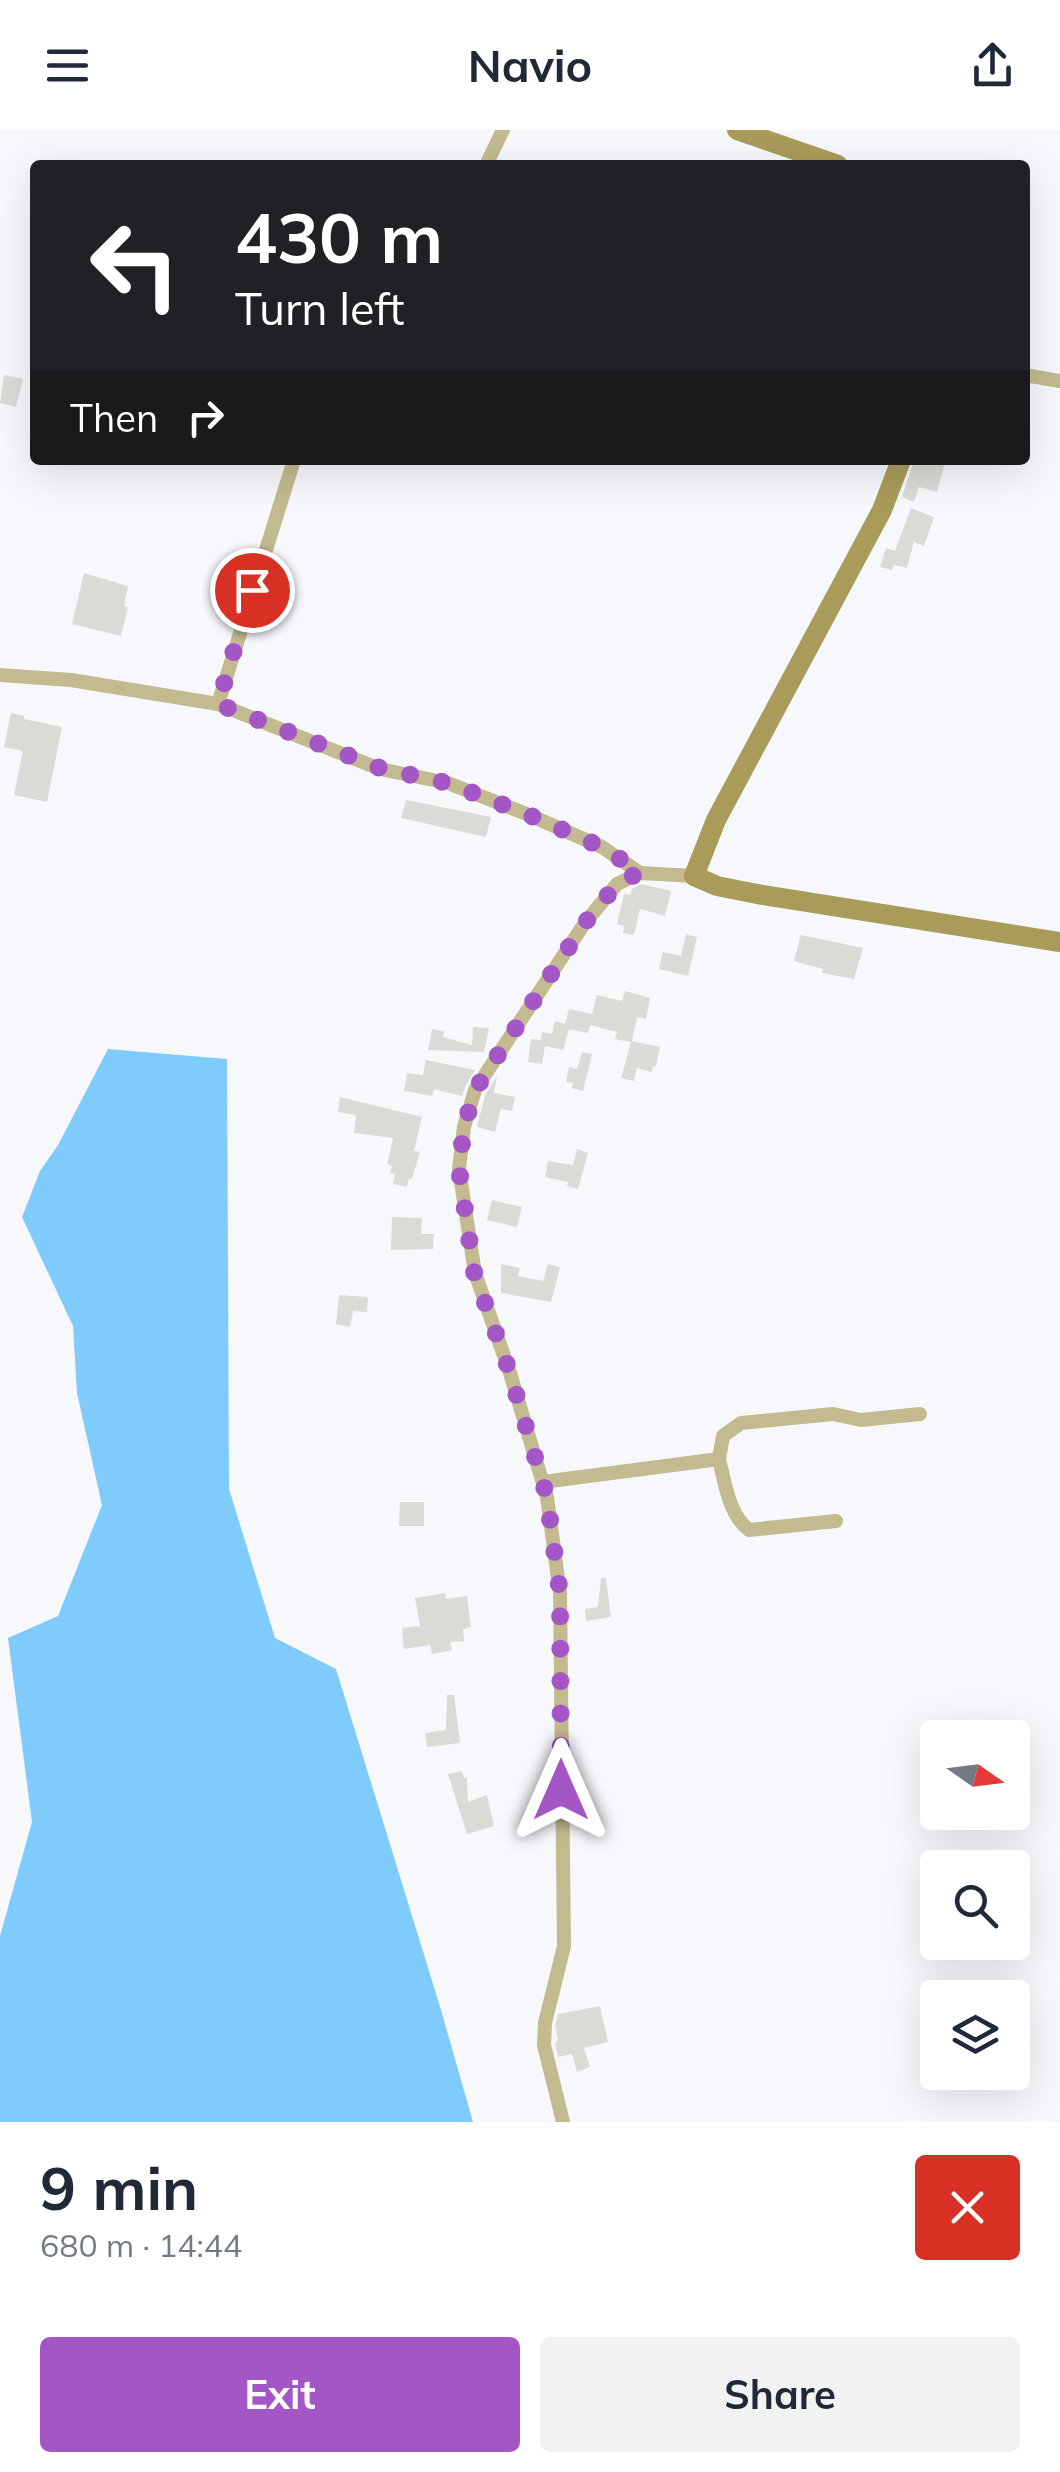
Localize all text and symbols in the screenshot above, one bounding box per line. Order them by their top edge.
text: Navio [468,37,592,93]
icon: menu [40,38,95,93]
icon: share [965,38,1020,93]
text: 430 m [235,193,443,281]
icon: left [70,200,200,330]
text: Turn left [235,280,404,336]
icon: right [178,390,233,445]
text: Then [70,394,158,442]
pin [210,548,295,633]
icon: arrive [225,563,280,618]
north arrow [920,1720,1030,1830]
map controls [920,1720,1030,2090]
position arrow [509,1738,613,1842]
button: search [920,1850,1030,1960]
button: layers [920,1980,1030,2090]
text: 9 min [40,2150,198,2225]
button: close [915,2155,1020,2260]
text: 680 m · 14:44 [40,2225,242,2265]
button: Exit [40,2337,520,2452]
button: Share [540,2337,1020,2452]

